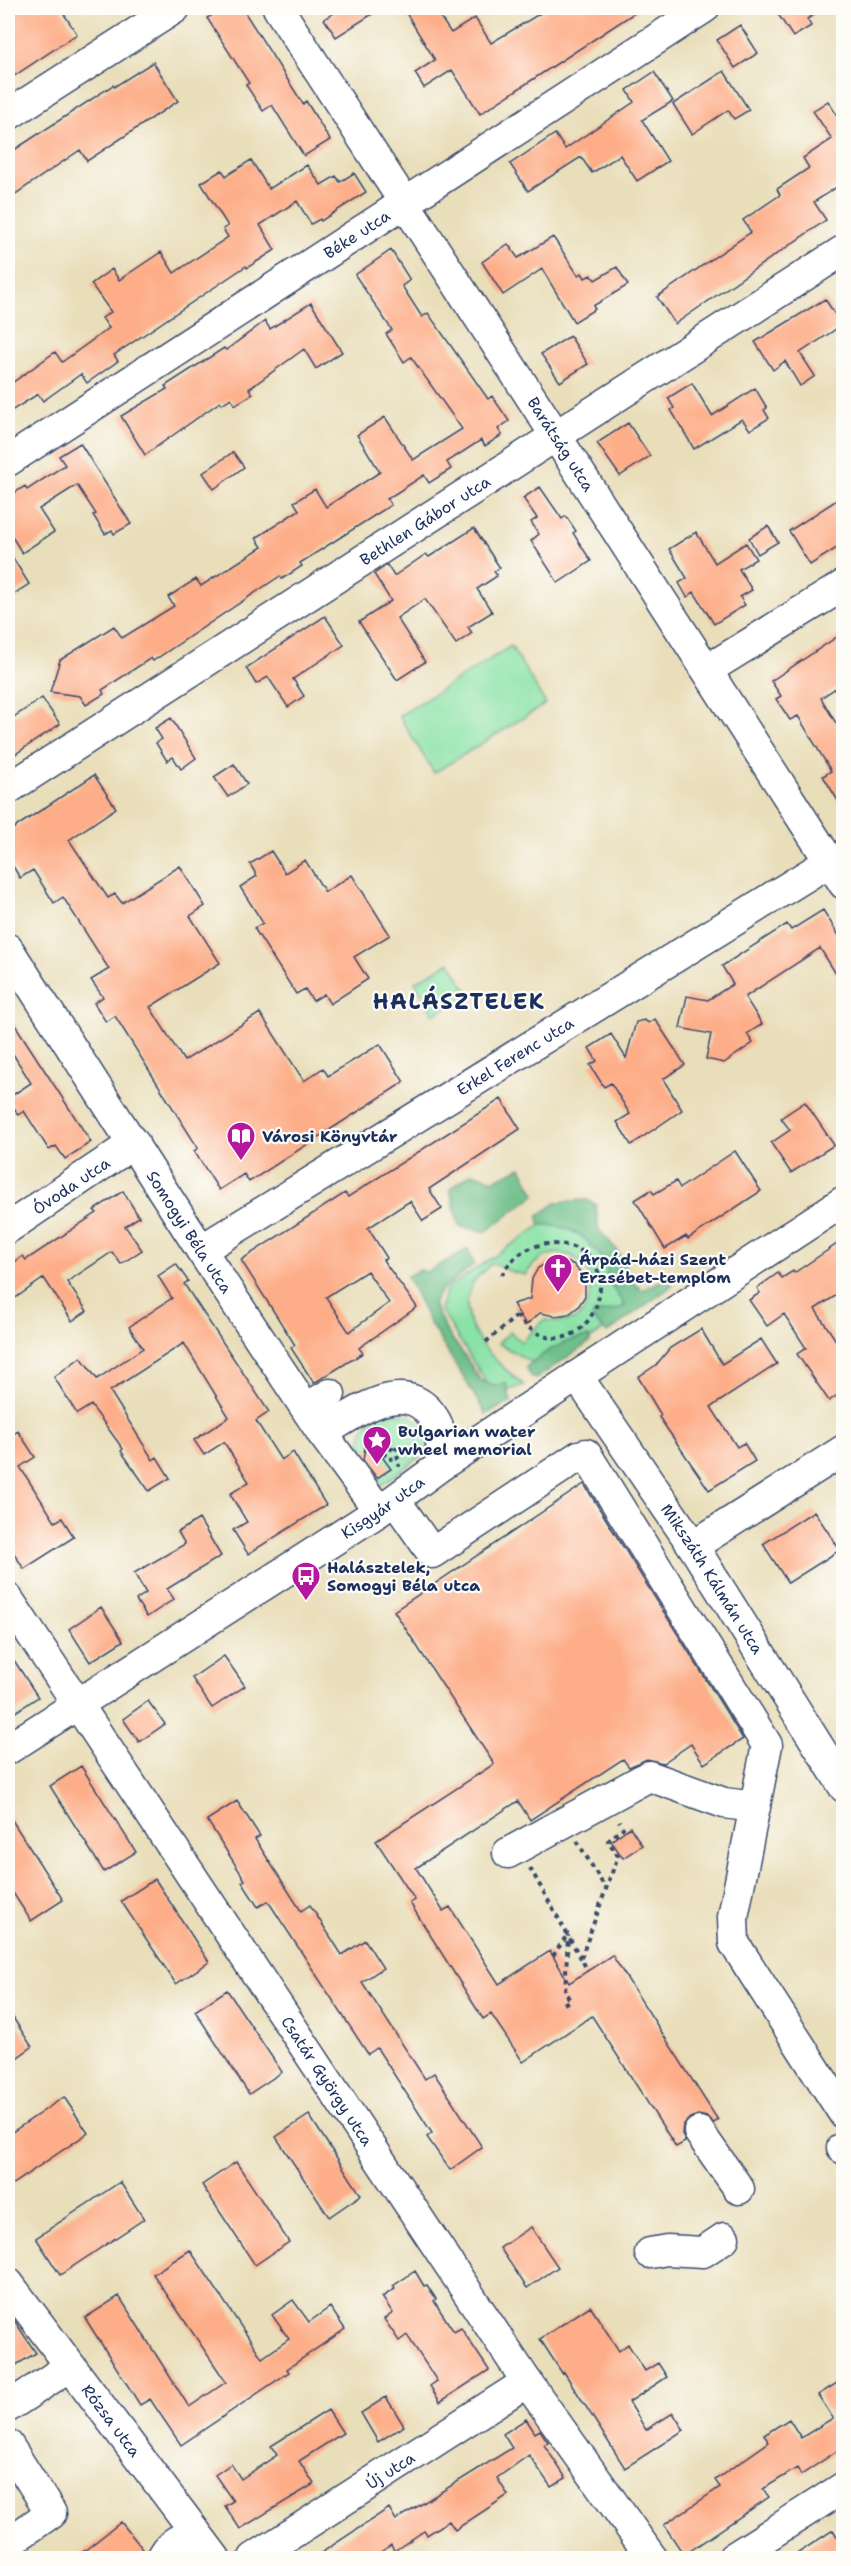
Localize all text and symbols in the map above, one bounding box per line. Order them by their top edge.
street label: Béke utca [320,205,394,263]
street label: Barátság utca [523,393,599,495]
street label: Bethlen Gábor utca [356,470,494,570]
district label: HALÁSZTELEK [373,985,545,1016]
street label: Erkel Ferenc utca [453,1012,577,1100]
library icon: Városi Könyvtár [225,1120,257,1162]
place label: Városi Könyvtár [262,1126,398,1147]
street label: Óvoda utca [28,1152,114,1219]
street label: Somogyi Béla utca [142,1166,237,1297]
place label: Árpád-házi Szent Erzsébet-templom [579,1249,731,1288]
church icon: Árpád-házi Szent Erzsébet-templom [542,1252,574,1294]
place label: Bulgarian water wheel memorial [398,1421,536,1460]
place icon: Bulgarian water wheel memorial [361,1424,393,1466]
street label: Kisgyár utca [337,1471,429,1543]
street label: Mikszáth Kálmán utca [657,1500,769,1658]
place label: Halásztelek, Somogyi Béla utca [327,1557,480,1596]
bus stop icon: Halásztelek, Somogyi Béla utca [290,1560,322,1602]
street label: Csatár György utca [277,2012,378,2150]
street label: Rózsa utca [77,2380,146,2461]
street label: Új utca [362,2447,419,2494]

